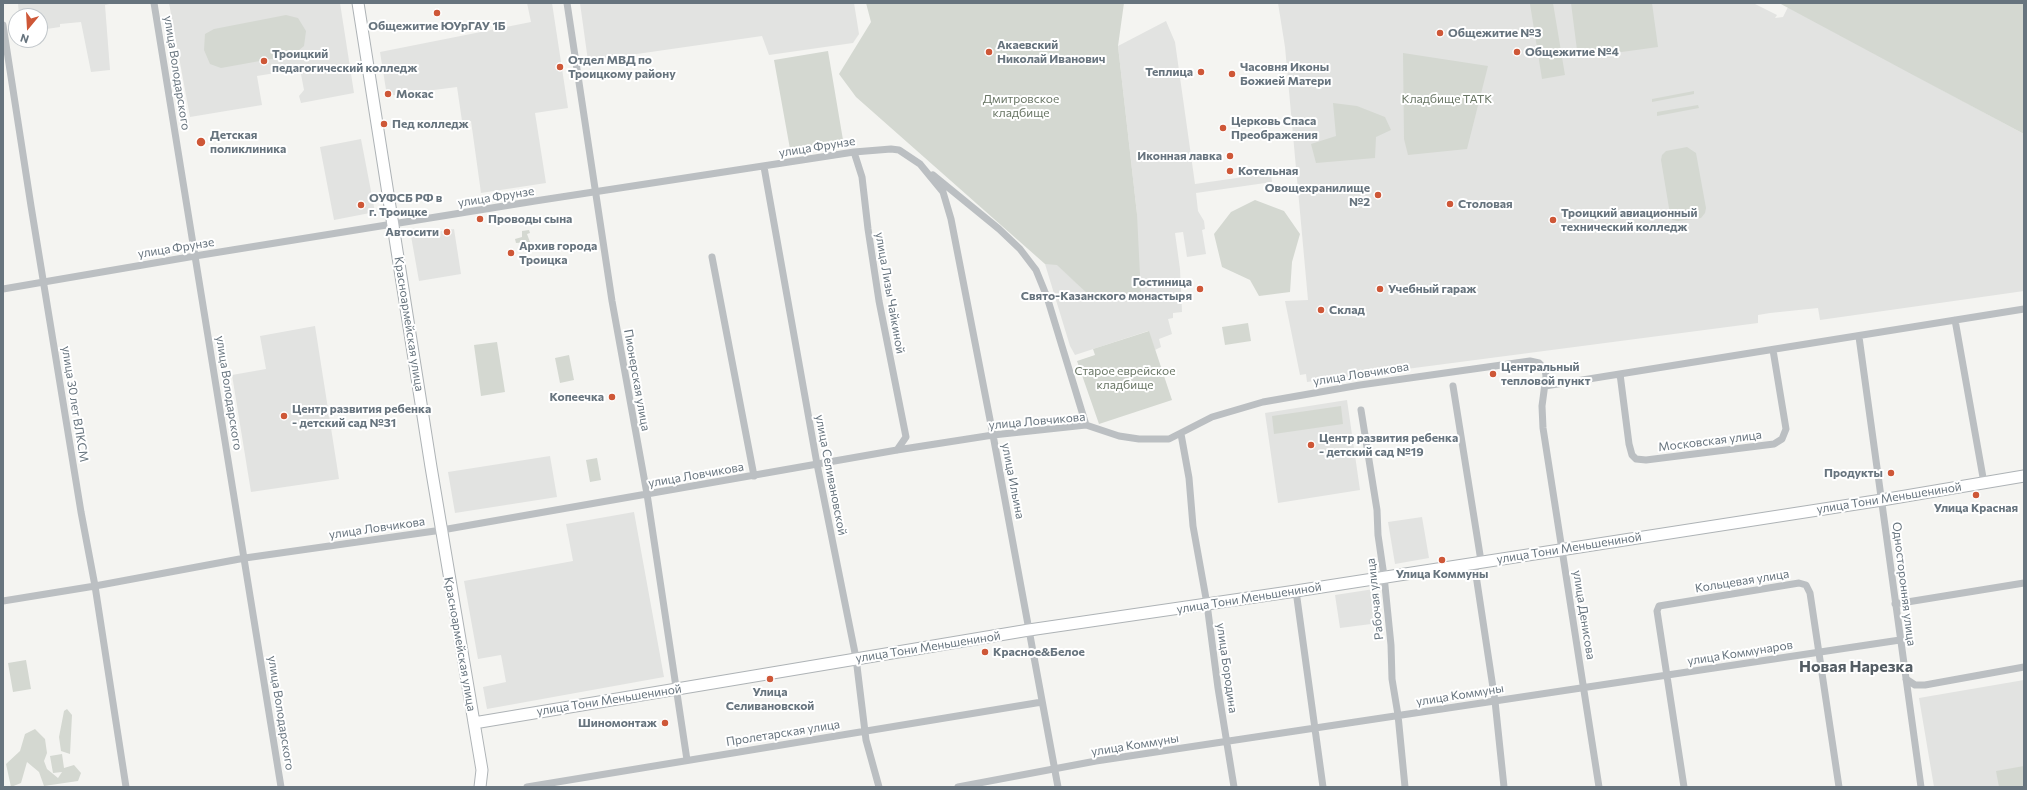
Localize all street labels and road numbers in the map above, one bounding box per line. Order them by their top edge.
street label: улица Володарского [161,15,193,131]
street label: улица Фрунзе [778,134,856,160]
street label: улица Фрунзе [457,184,535,210]
street label: улица Лизы Чайкиной [872,231,908,355]
street label: улица Фрунзе [137,235,215,261]
street label: Красноармейская улица [391,256,427,392]
street label: Пионерская улица [621,328,653,432]
street label: улица Володарского [213,335,245,451]
street label: улица 30 лет ВЛКСМ [59,345,91,463]
street label: улица Ловчикова [1312,359,1410,389]
street label: улица Ловчикова [988,410,1086,432]
street label: улица Селивановской [812,413,850,537]
street label: Московская улица [1657,428,1763,454]
street label: улица Ильина [999,442,1027,520]
street label: улица Ловчикова [647,460,745,490]
street label: улица Тони Меньшениной [1815,479,1963,517]
street label: улица Ловчикова [328,514,426,542]
street label: Односторонняя улица [1889,521,1919,647]
street label: улица Тони Меньшениной [1495,529,1643,567]
street label: Рабочая улица [1364,557,1386,641]
street label: Кольцевая улица [1694,566,1790,596]
street label: улица Денисова [1570,569,1598,661]
street label: Красноармейская улица [441,576,479,712]
street label: улица Тони Меньшениной [1175,579,1323,617]
street label: улица Бородина [1214,622,1240,714]
street label: улица Тони Меньшениной [854,628,1002,666]
street label: улица Коммунаров [1686,638,1794,668]
street label: улица Володарского [265,655,297,771]
street label: улица Тони Меньшениной [535,681,683,719]
street label: улица Коммуны [1415,681,1505,709]
street label: Пролетарская улица [725,717,841,749]
street label: улица Коммуны [1090,731,1180,759]

